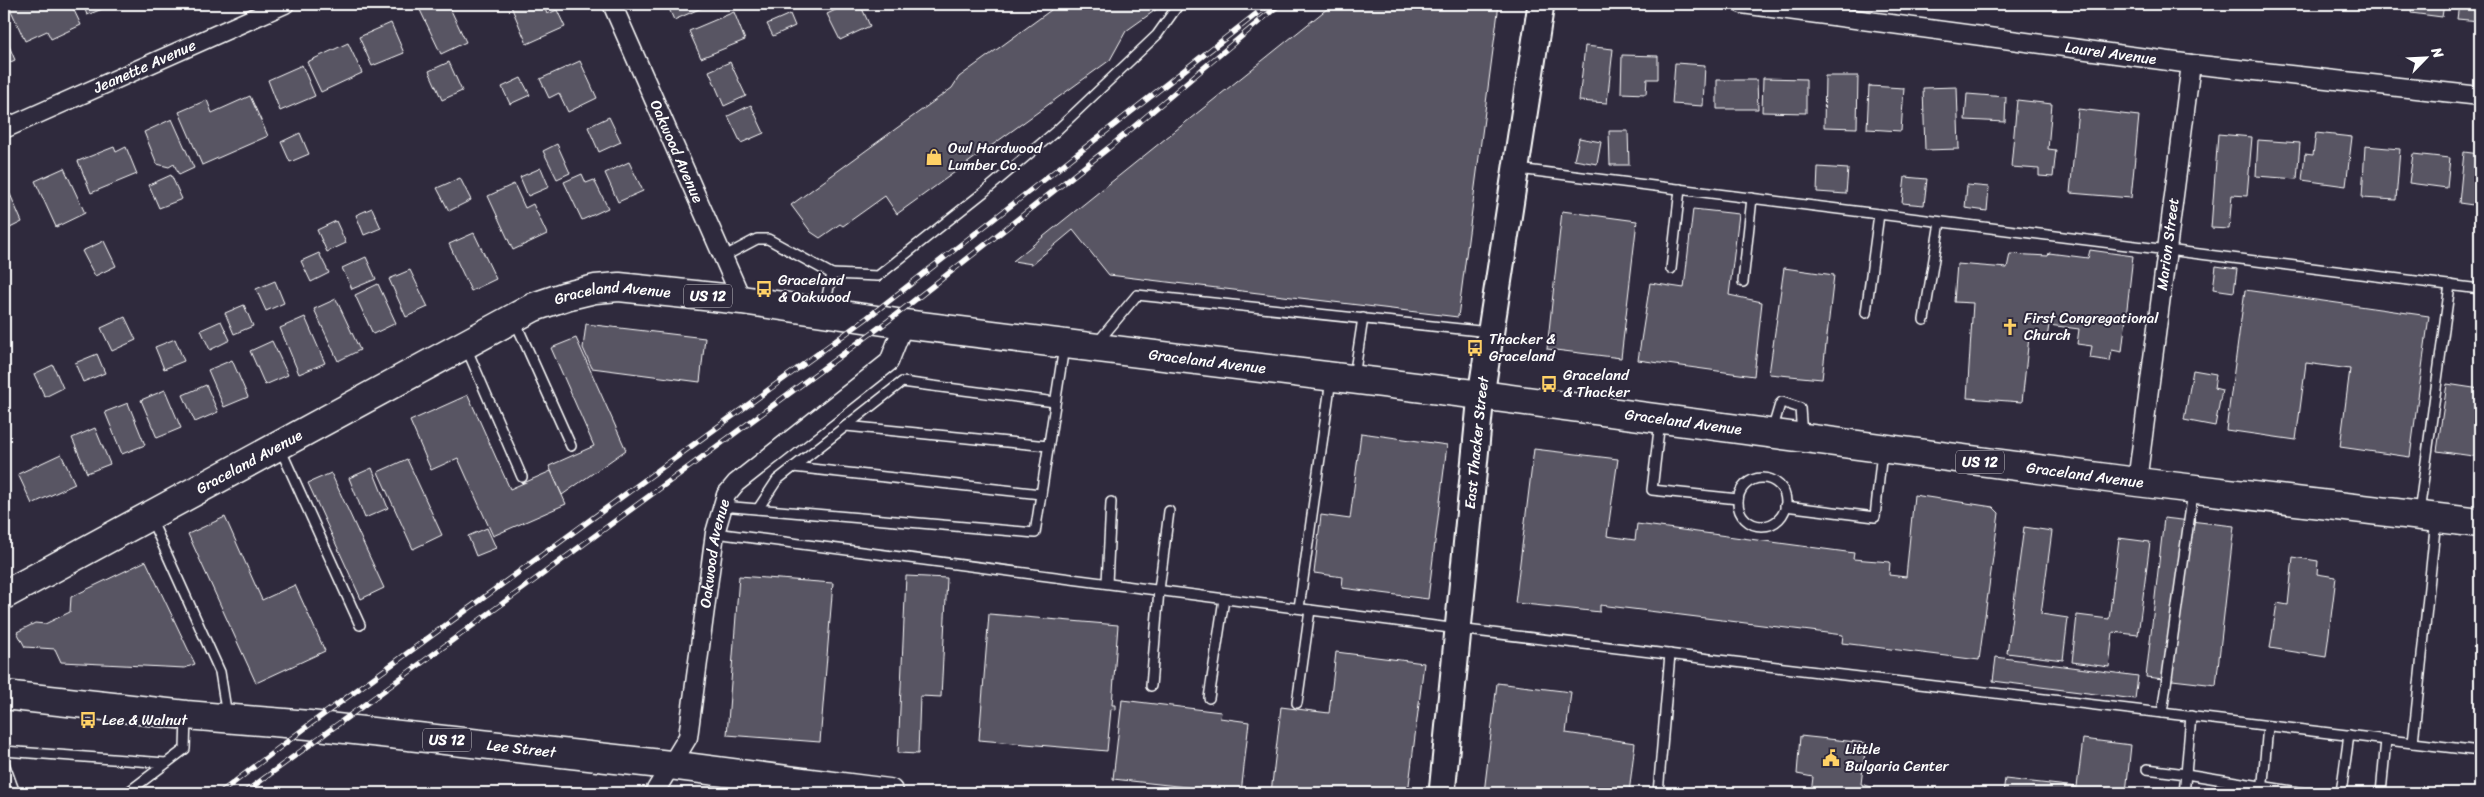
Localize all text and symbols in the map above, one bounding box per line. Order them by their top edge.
street label: Jeanette Avenue [88,32,201,101]
north arrow [2402,32,2452,82]
street label: Laurel Avenue [2063,34,2158,72]
text: N [2424,42,2451,63]
street label: Oakwood Avenue [643,96,711,207]
place label: Owl Hardwood Lumber Co. [948,135,1043,178]
shop icon: Owl Hardwood Lumber Co. [924,147,944,167]
street label: Marion Street [2149,196,2187,292]
place label: Graceland & Oakwood [778,267,851,310]
street label: Graceland Avenue [550,274,672,312]
bus stop icon: Graceland & Oakwood [754,279,774,299]
road number: US 12 [684,284,732,308]
place label: First Congregational Church [2024,305,2159,348]
church icon: First Congregational Church [2000,317,2020,337]
place label: Thacker & Graceland [1489,326,1556,369]
bus stop icon: Thacker & Graceland [1465,338,1485,358]
street label: Graceland Avenue [1147,341,1267,381]
place label: Graceland & Thacker [1563,362,1630,405]
street label: East Thacker Street [1457,374,1497,510]
bus stop icon: Graceland & Thacker [1539,374,1559,394]
street label: Graceland Avenue [1623,401,1744,442]
street label: Graceland Avenue [191,422,307,501]
road number: US 12 [1956,451,2004,474]
street label: Graceland Avenue [2025,454,2145,496]
street label: Oakwood Avenue [692,496,737,610]
place label: Lee & Walnut [102,707,188,733]
bus stop icon: Lee & Walnut [78,710,98,730]
road number: US 12 [423,728,471,752]
street label: Lee Street [485,732,558,765]
place label: Little Bulgaria Center [1845,736,1950,779]
public building icon: Little Bulgaria Center [1821,748,1841,768]

